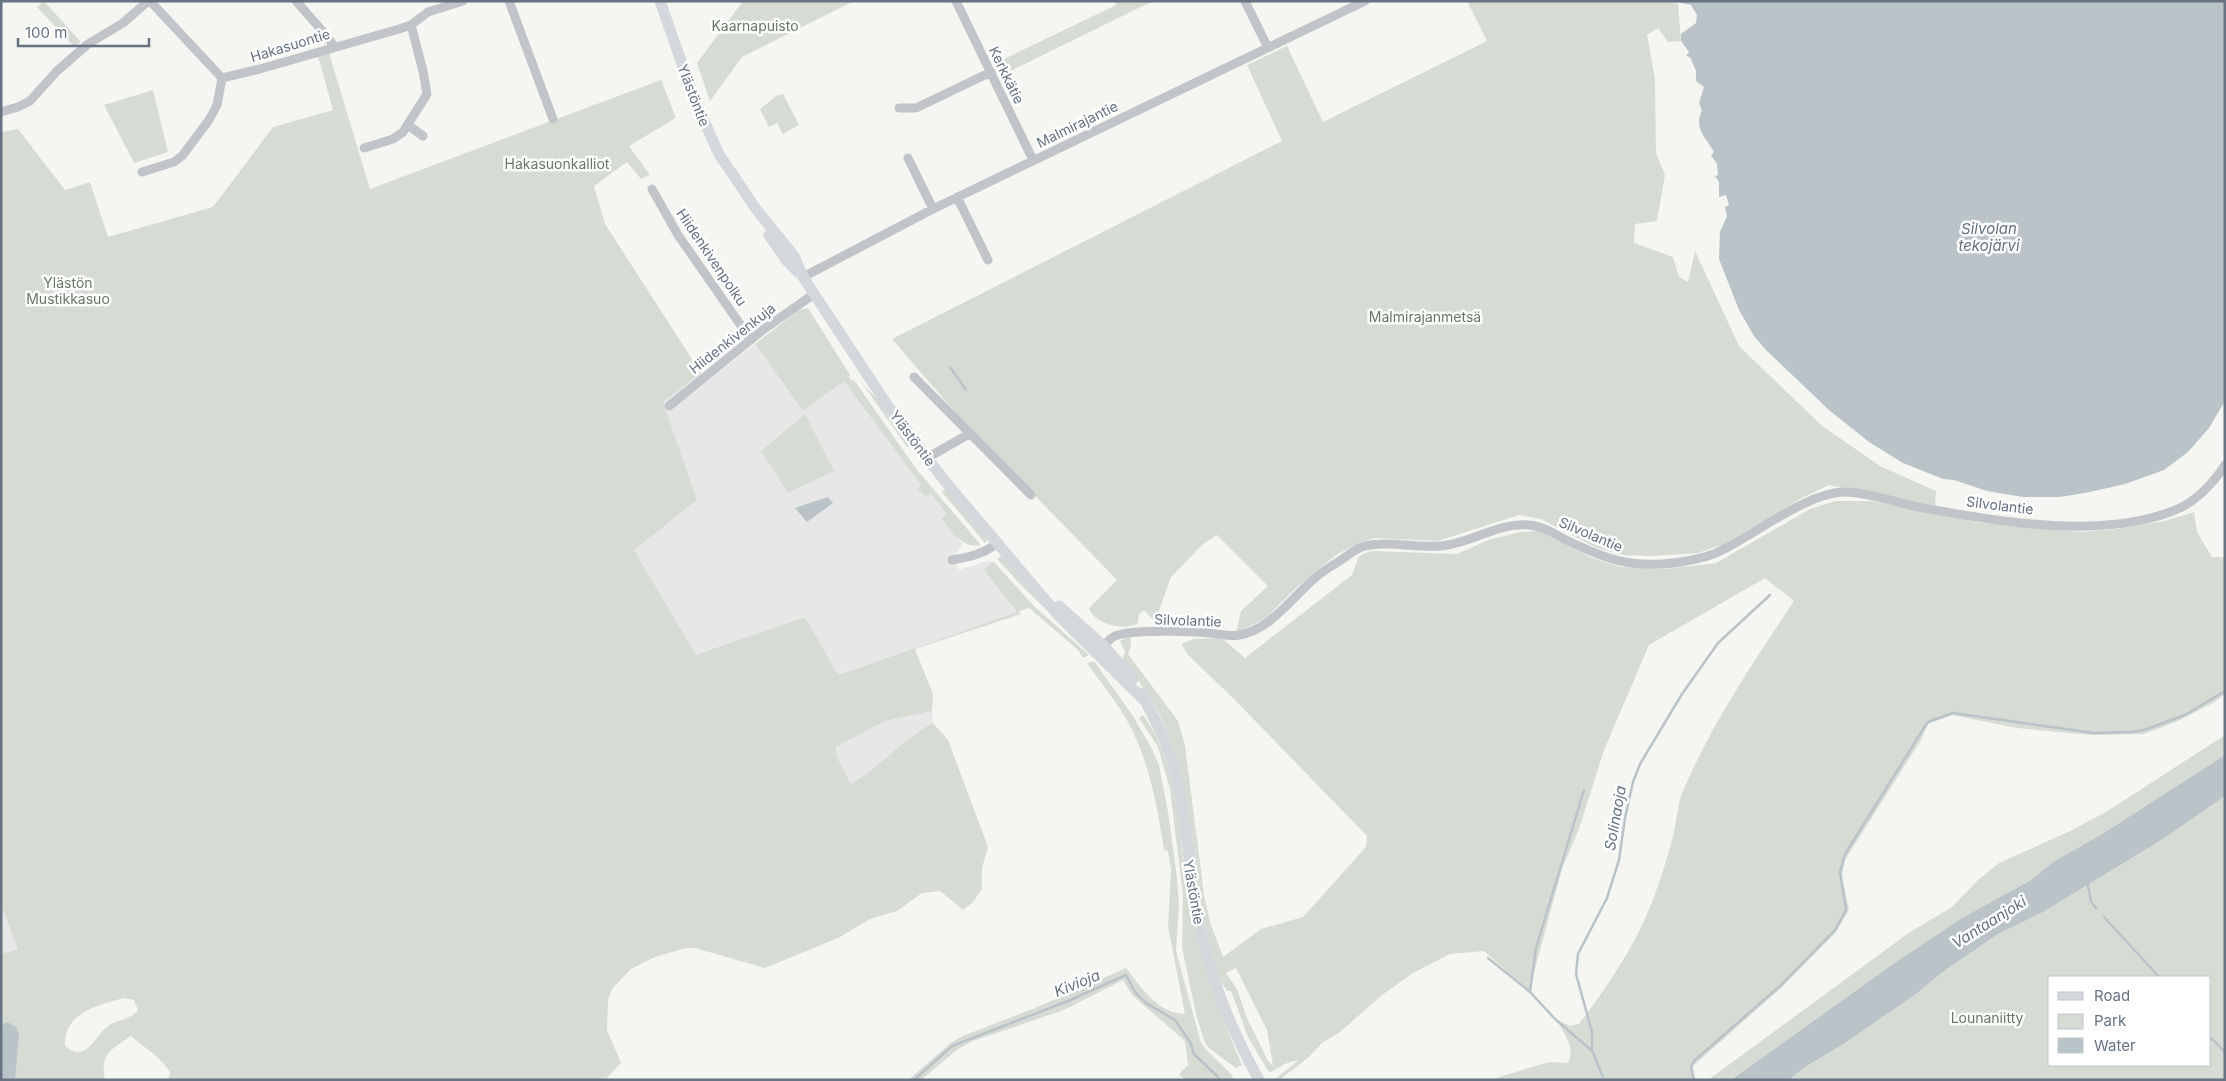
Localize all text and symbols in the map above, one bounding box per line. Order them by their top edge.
scale bar [18,15,149,47]
park label: Kaarnapuisto [711,17,799,34]
text: 100 m [25,23,67,42]
street label: Hakasuontie [248,25,332,65]
street label: Kerkkätie [986,43,1028,107]
street label: Ylästöntie [674,61,714,129]
street label: Malmirajantie [1034,97,1120,151]
park label: Hakasuonkalliot [505,155,610,172]
street label: Hiidenkivenpolku [673,205,751,309]
water label: Silvolan tekojärvi [1958,219,2020,255]
park label: Ylästön Mustikkasuo [26,274,110,307]
street label: Hiidenkivenkuja [686,299,778,377]
park label: Malmirajanmetsä [1369,308,1481,325]
street label: Ylästöntie [887,407,939,469]
street label: Silvolantie [1965,492,2035,518]
street label: Silvolantie [1557,513,1625,555]
street label: Silvolantie [1154,610,1222,630]
water label: Solinaoja [1600,784,1630,852]
street label: Ylästöntie [1180,858,1208,926]
water label: Vantaanjoki [1948,891,2030,952]
water label: Kivioja [1051,965,1103,1001]
legend [2048,976,2211,1066]
text: Road [2094,986,2130,1005]
park label: Lounaniitty [1951,1009,2023,1026]
text: Park [2094,1011,2127,1030]
text: Water [2094,1036,2136,1055]

